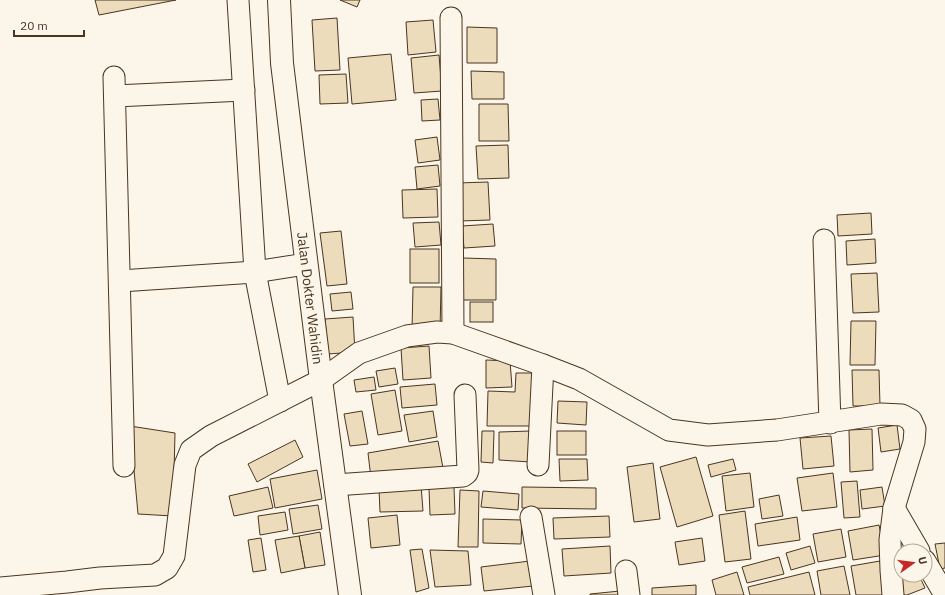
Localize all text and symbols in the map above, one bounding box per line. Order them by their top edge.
scale bar [14,12,84,38]
text: 20 m [20,18,48,33]
street label: Jalan Dokter Wahidin [293,231,327,365]
north arrow [893,543,933,583]
text: U [915,555,930,566]

